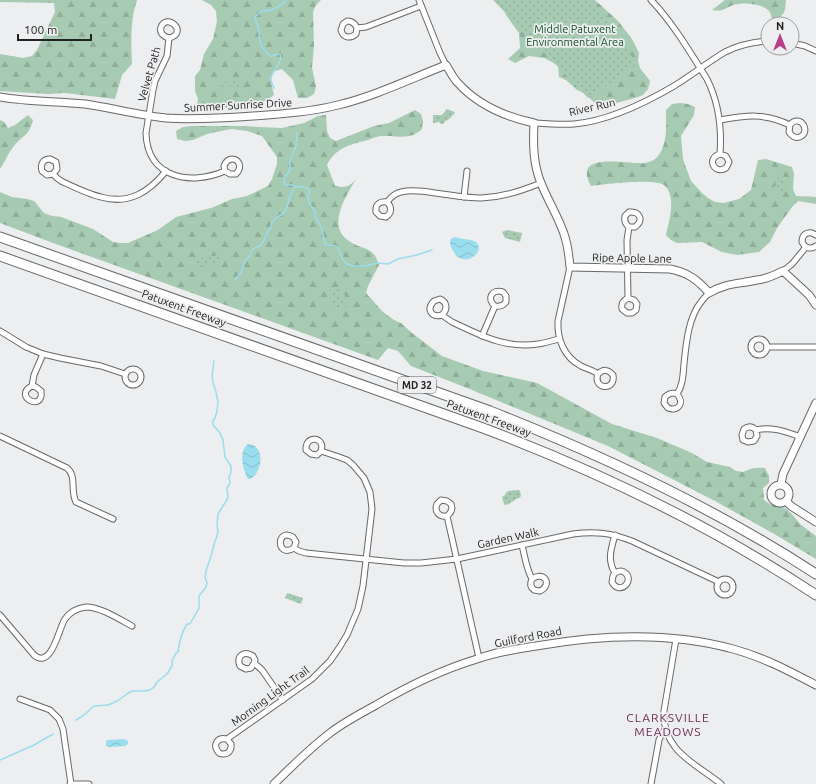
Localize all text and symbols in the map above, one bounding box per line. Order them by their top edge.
scale bar [18,16,91,42]
north arrow [760,16,800,56]
text: N [776,20,784,32]
text: 100 m [24,23,57,36]
park label: Middle Patuxent Environmental Area [526,23,624,48]
street label: Velvet Path [135,45,163,103]
street label: Summer Sunrise Drive [184,96,292,114]
street label: River Run [568,96,616,118]
street label: Ripe Apple Lane [592,251,672,265]
street label: Patuxent Freeway [140,287,228,329]
road number: MD 32 [398,377,436,393]
street label: Patuxent Freeway [445,397,533,439]
street label: Garden Walk [476,526,540,550]
street label: Guilford Road [493,625,563,649]
street label: Morning Light Trail [229,664,311,728]
district label: CLARKSVILLE MEADOWS [626,711,710,738]

